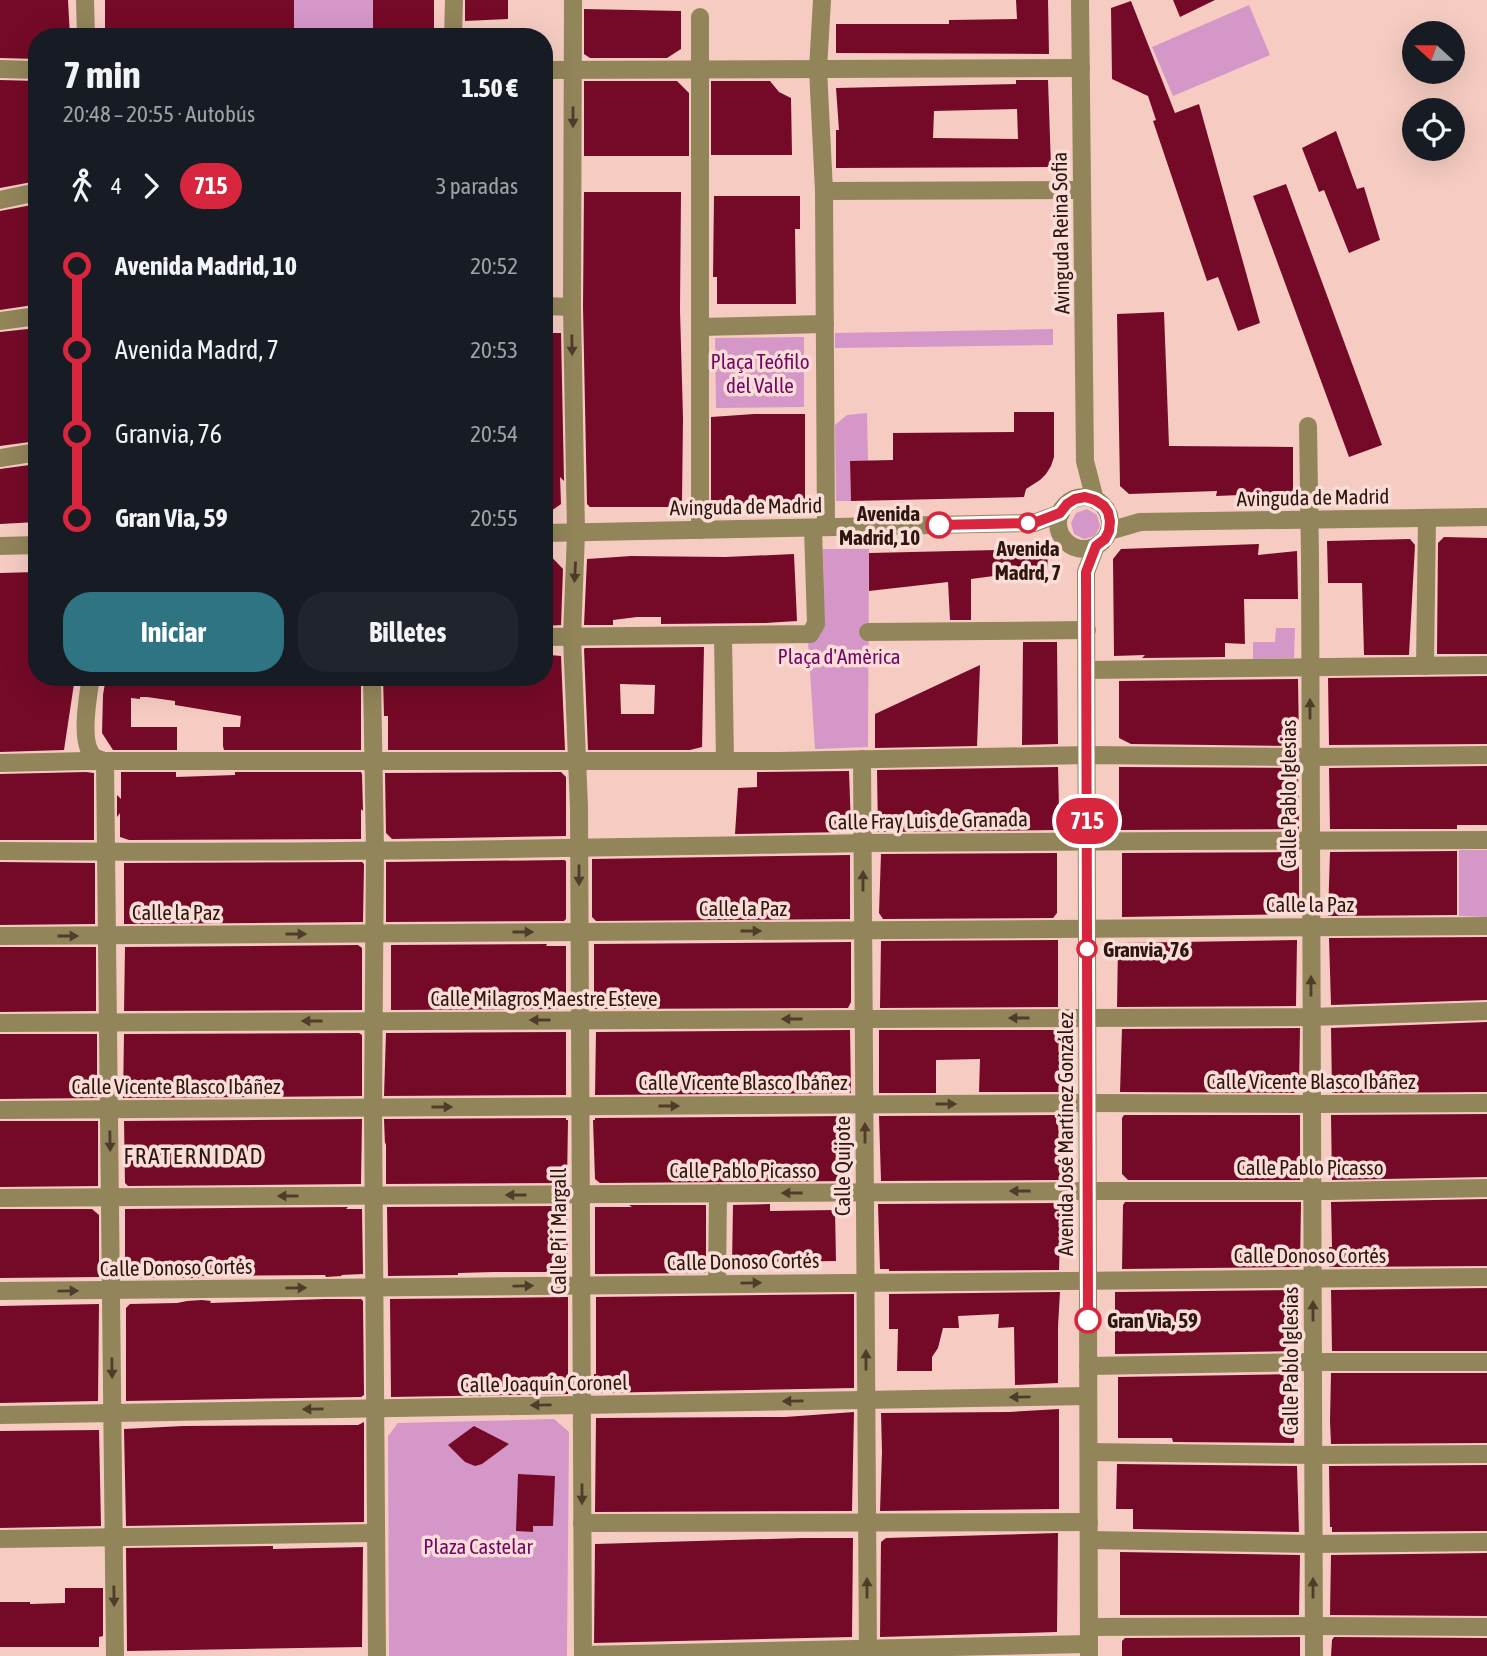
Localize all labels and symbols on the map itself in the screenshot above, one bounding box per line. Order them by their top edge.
north arrow [1402,21,1465,84]
one-way arrow [567,106,579,128]
street label: Avinguda Reina Sofia [1047,152,1073,314]
one-way arrow [567,334,578,356]
park label: Plaça Teófilo del Valle [710,349,810,397]
street label: Avinguda de Madrid [1236,484,1390,510]
street label: Avinguda de Madrid [669,493,823,519]
place label: Avenida Madrid, 10 [839,501,920,549]
marker: Avenida Madrid, 10 [926,512,952,538]
marker: Avenida Madrd, 7 [1018,513,1038,533]
place label: Avenida Madrd, 7 [995,536,1061,584]
one-way arrow [569,561,580,583]
park label: Plaça d'Amèrica [778,644,900,668]
one-way arrow [1305,698,1316,720]
street label: Calle Pablo Iglesias [1276,720,1300,868]
line badge: 715 [1047,798,1127,844]
street label: Calle Fray Luis de Granada [828,806,1028,834]
one-way arrow [573,864,585,886]
one-way arrow [857,870,869,892]
street label: Calle la Paz [1266,892,1354,916]
street label: Calle la Paz [699,896,787,920]
street label: Calle la Paz [132,900,220,924]
one-way arrow [740,925,762,937]
one-way arrow [512,926,534,938]
one-way arrow [285,928,307,940]
one-way arrow [57,930,79,942]
place label: Granvia, 76 [1103,937,1190,961]
marker: Granvia, 76 [1077,939,1097,959]
one-way arrow [1305,975,1317,997]
street label: Calle Milagros Maestre Esteve [430,986,658,1010]
one-way arrow [1008,1012,1030,1024]
street label: Avenida José Martínez González [1053,1012,1077,1256]
one-way arrow [781,1013,803,1025]
one-way arrow [529,1014,551,1026]
one-way arrow [301,1015,323,1027]
street label: Calle Vicente Blasco Ibáñez [1207,1069,1416,1093]
street label: Calle Vicente Blasco Ibáñez [639,1070,848,1094]
street label: Calle Vicente Blasco Ibáñez [72,1074,281,1098]
one-way arrow [935,1098,957,1110]
one-way arrow [658,1100,680,1112]
one-way arrow [431,1101,453,1113]
street label: Calle Quijote [830,1116,854,1216]
one-way arrow [859,1122,871,1144]
one-way arrow [104,1130,115,1152]
district label: FRATERNIDAD [124,1143,264,1169]
street label: Calle Pablo Picasso [1236,1155,1384,1179]
street label: Calle Pablo Picasso [669,1158,817,1182]
street label: Calle Pi i Margall [546,1167,570,1294]
one-way arrow [1008,1185,1030,1197]
one-way arrow [781,1187,803,1199]
one-way arrow [504,1189,526,1201]
one-way arrow [277,1190,299,1202]
street label: Calle Donoso Cortés [1234,1243,1386,1267]
street label: Calle Donoso Cortés [667,1248,819,1274]
street label: Calle Donoso Cortés [100,1254,252,1280]
one-way arrow [740,1278,762,1289]
one-way arrow [512,1280,534,1292]
one-way arrow [285,1282,307,1294]
one-way arrow [57,1285,79,1296]
street label: Calle Pablo Iglesias [1278,1287,1302,1435]
one-way arrow [1307,1300,1319,1322]
marker: Gran Via, 59 [1075,1307,1101,1333]
place label: Gran Via, 59 [1107,1308,1198,1332]
one-way arrow [860,1349,872,1371]
one-way arrow [106,1357,118,1379]
street label: Calle Joaquín Coronel [460,1370,628,1396]
one-way arrow [1009,1391,1031,1403]
one-way arrow [781,1395,803,1407]
one-way arrow [529,1400,551,1411]
one-way arrow [302,1404,324,1415]
one-way arrow [576,1484,588,1506]
park label: Plaza Castelar [423,1534,533,1558]
one-way arrow [861,1577,873,1599]
one-way arrow [1307,1577,1319,1599]
one-way arrow [108,1585,120,1607]

